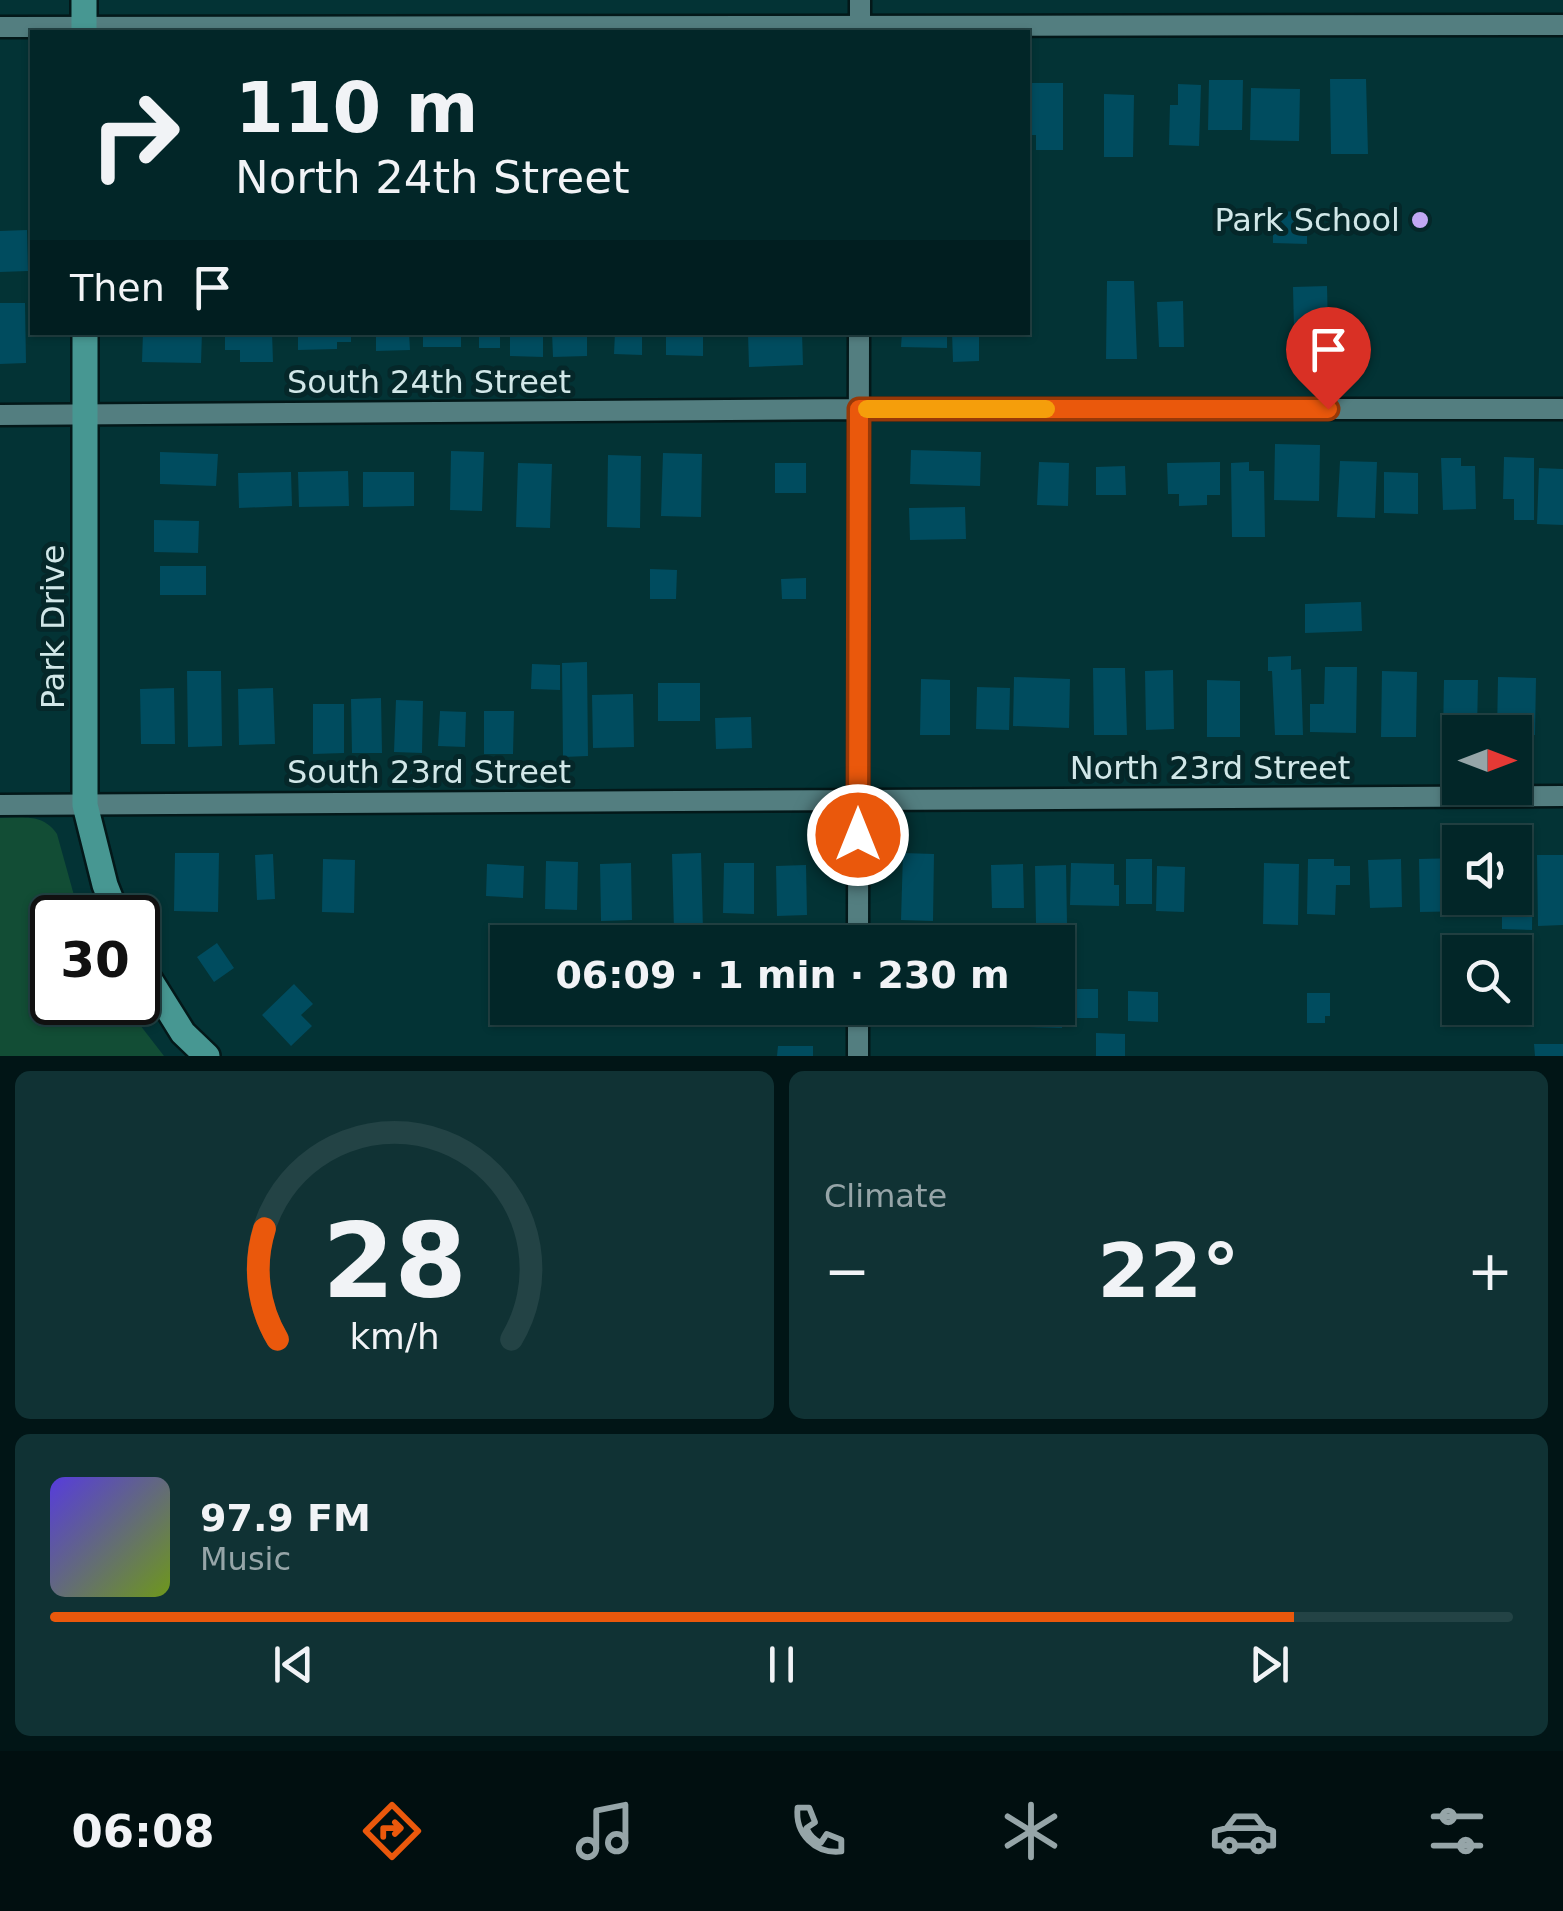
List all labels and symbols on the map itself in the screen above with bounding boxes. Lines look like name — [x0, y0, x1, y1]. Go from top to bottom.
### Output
place label: Park School — [1214, 201, 1400, 239]
marker: Park School — [1409, 209, 1431, 231]
pin — [1286, 307, 1371, 410]
street label: South 24th Street — [287, 363, 571, 401]
street label: Park Drive — [34, 545, 72, 709]
north arrow — [1442, 715, 1532, 805]
street label: North 23rd Street — [1070, 749, 1350, 787]
street label: South 23rd Street — [287, 753, 571, 791]
position arrow — [806, 783, 910, 887]
speed limit sign: 30 — [30, 895, 160, 1025]

